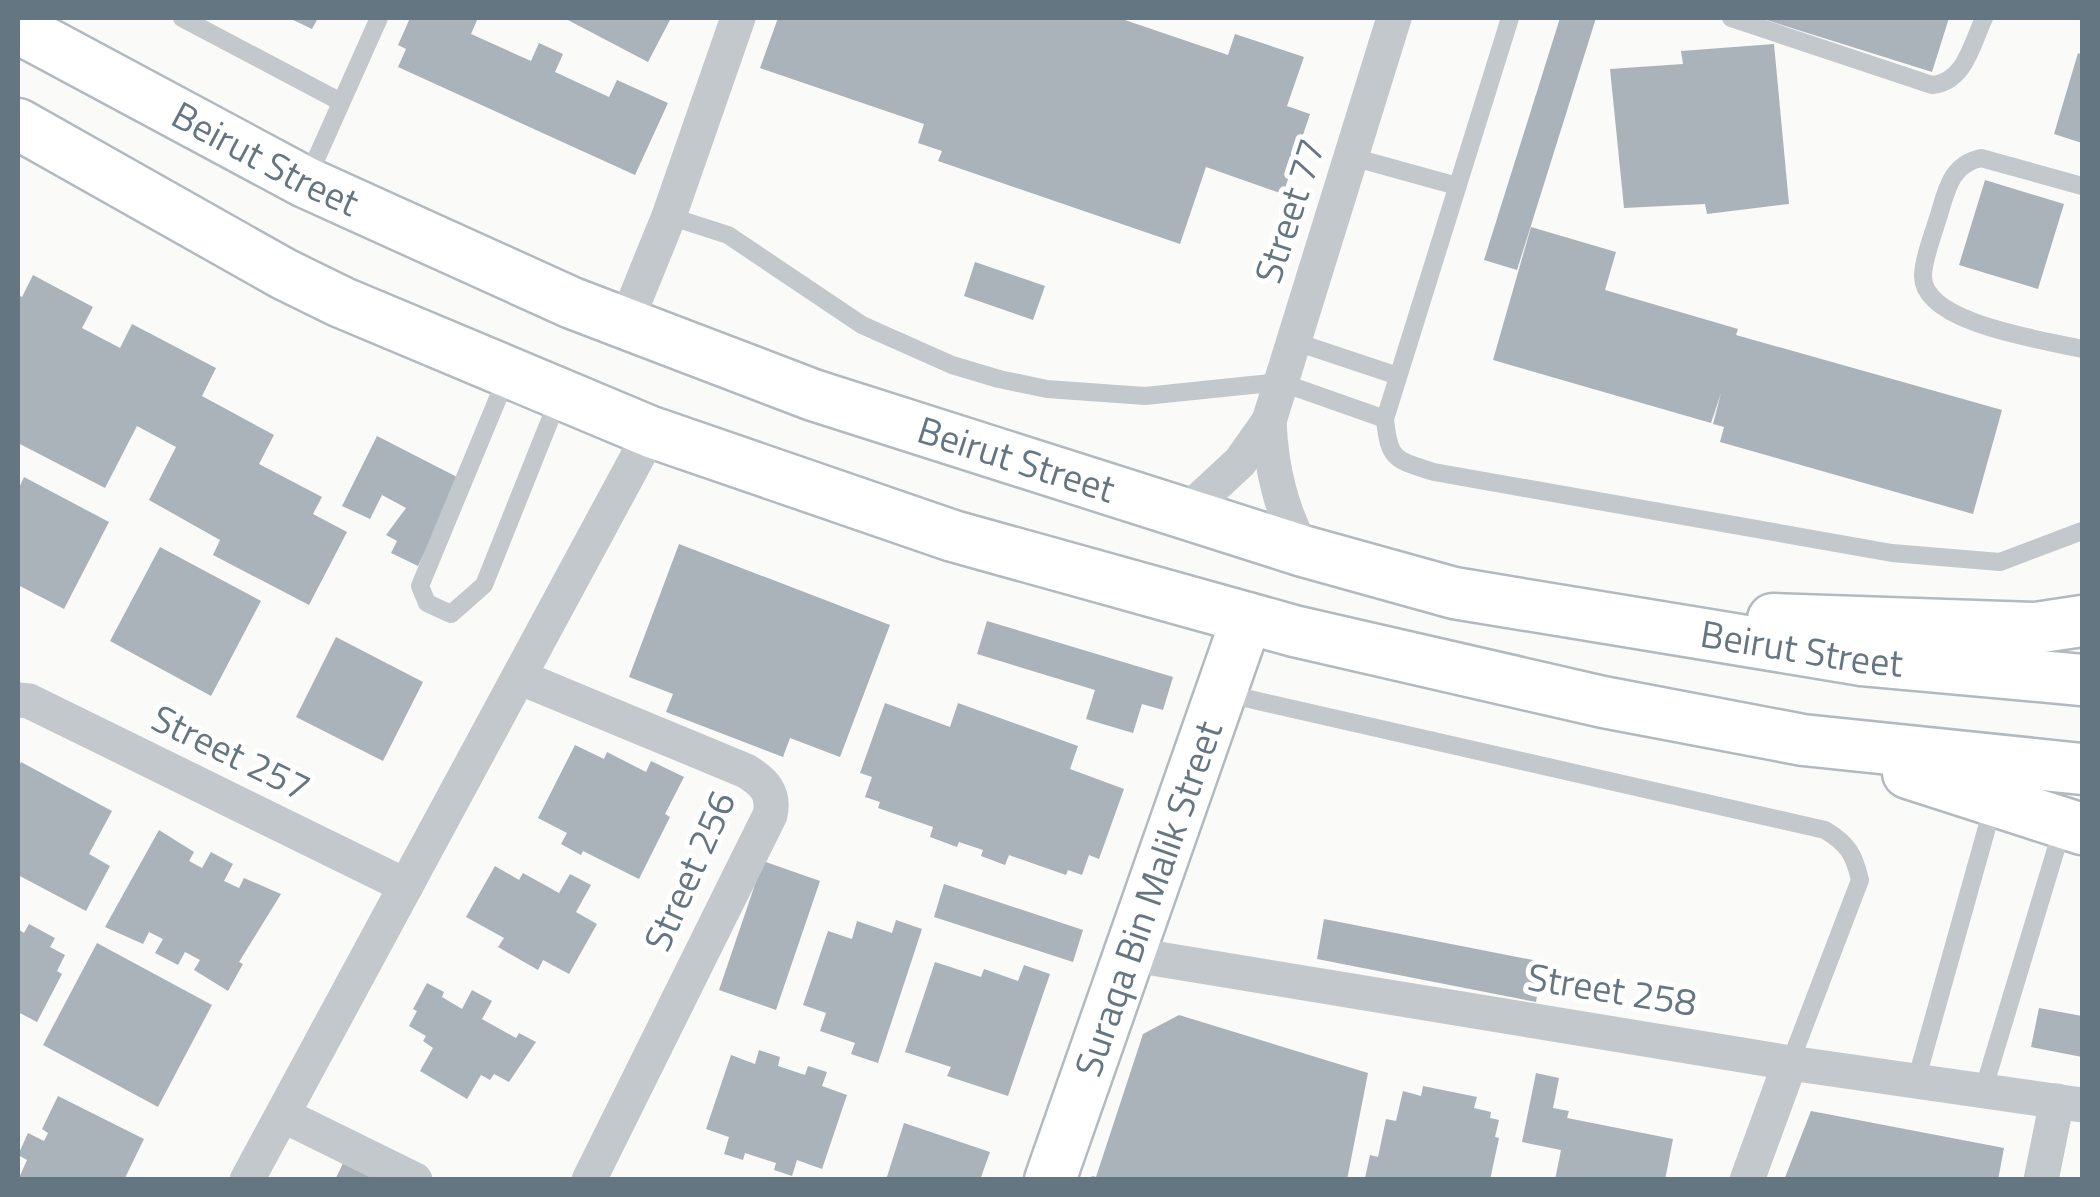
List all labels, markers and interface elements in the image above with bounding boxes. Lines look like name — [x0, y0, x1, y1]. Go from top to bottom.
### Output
street label: Beirut Street — [162, 86, 369, 231]
street label: Street 77 — [1238, 131, 1340, 290]
street label: Beirut Street — [910, 400, 1122, 517]
street label: Beirut Street — [1696, 604, 1905, 692]
street label: Street 257 — [142, 689, 321, 815]
street label: Suraqa Bin Malik Street — [1058, 713, 1237, 1084]
street label: Street 256 — [628, 781, 750, 960]
street label: Street 258 — [1524, 947, 1701, 1031]

